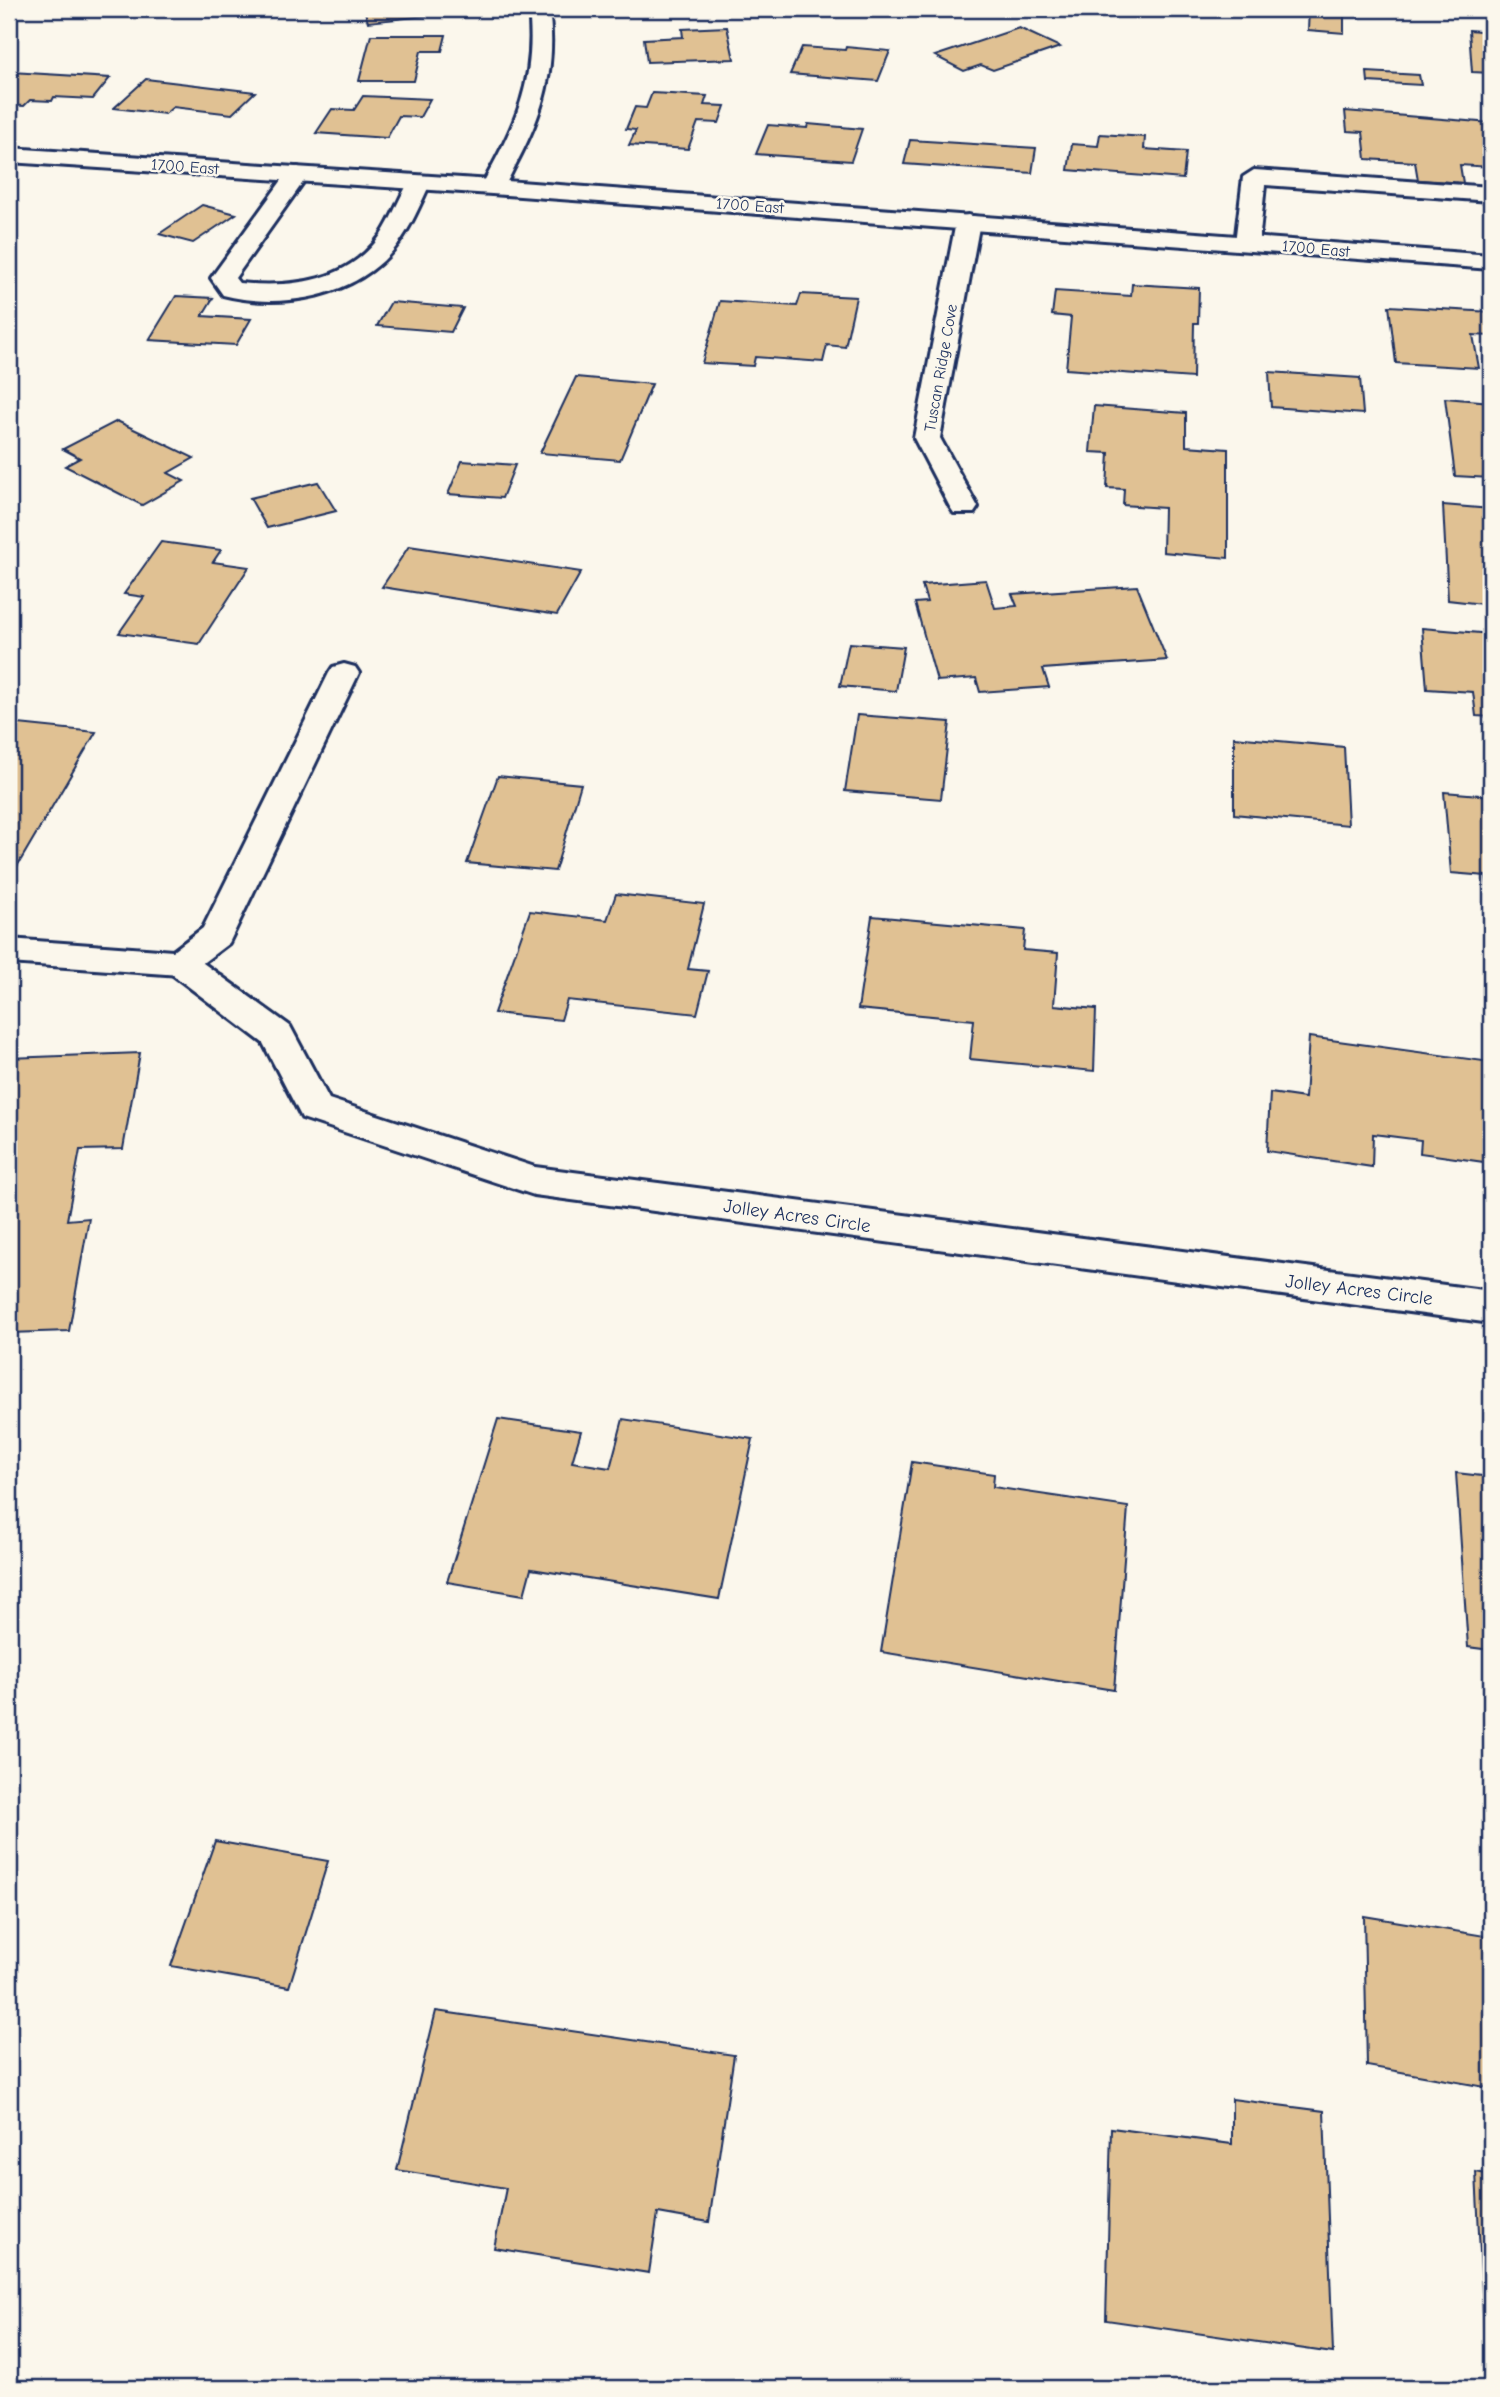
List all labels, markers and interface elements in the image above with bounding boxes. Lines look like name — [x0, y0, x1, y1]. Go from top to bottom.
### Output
street label: 1700 East — [151, 156, 220, 178]
street label: 1700 East — [716, 195, 785, 217]
street label: 1700 East — [1281, 237, 1351, 261]
street label: Tuscan Ridge Cove — [921, 303, 961, 433]
street label: Jolley Acres Circle — [722, 1195, 872, 1237]
street label: Jolley Acres Circle — [1284, 1270, 1434, 1310]

